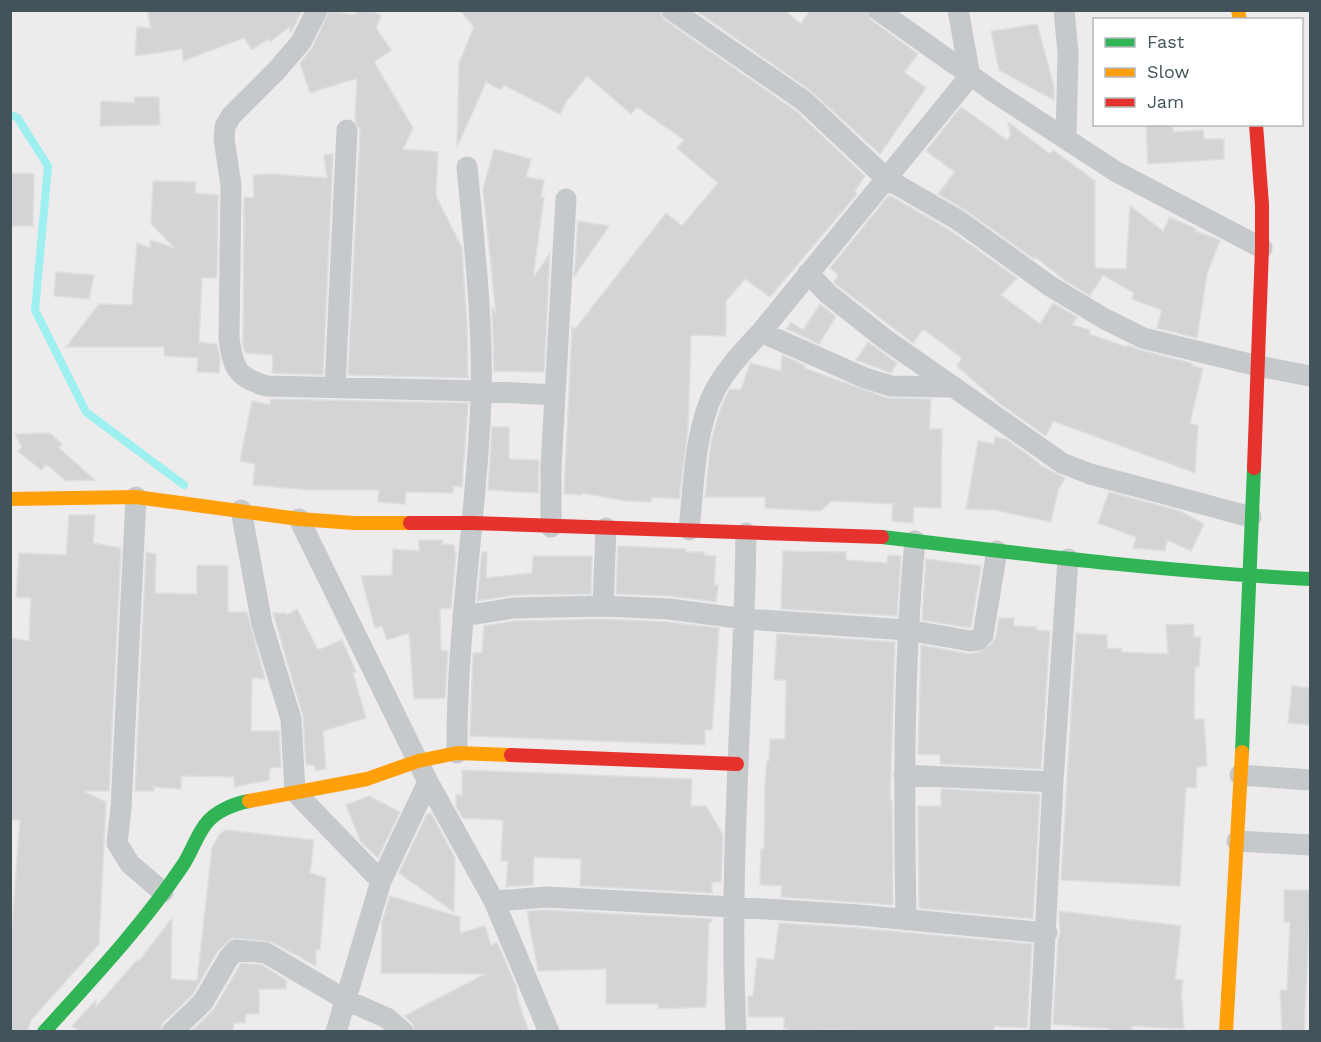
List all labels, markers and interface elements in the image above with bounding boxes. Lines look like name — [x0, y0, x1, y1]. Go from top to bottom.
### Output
legend — [1093, 18, 1303, 126]
text: Fast — [1147, 31, 1185, 52]
text: Slow — [1147, 61, 1190, 82]
text: Jam — [1147, 91, 1184, 112]

